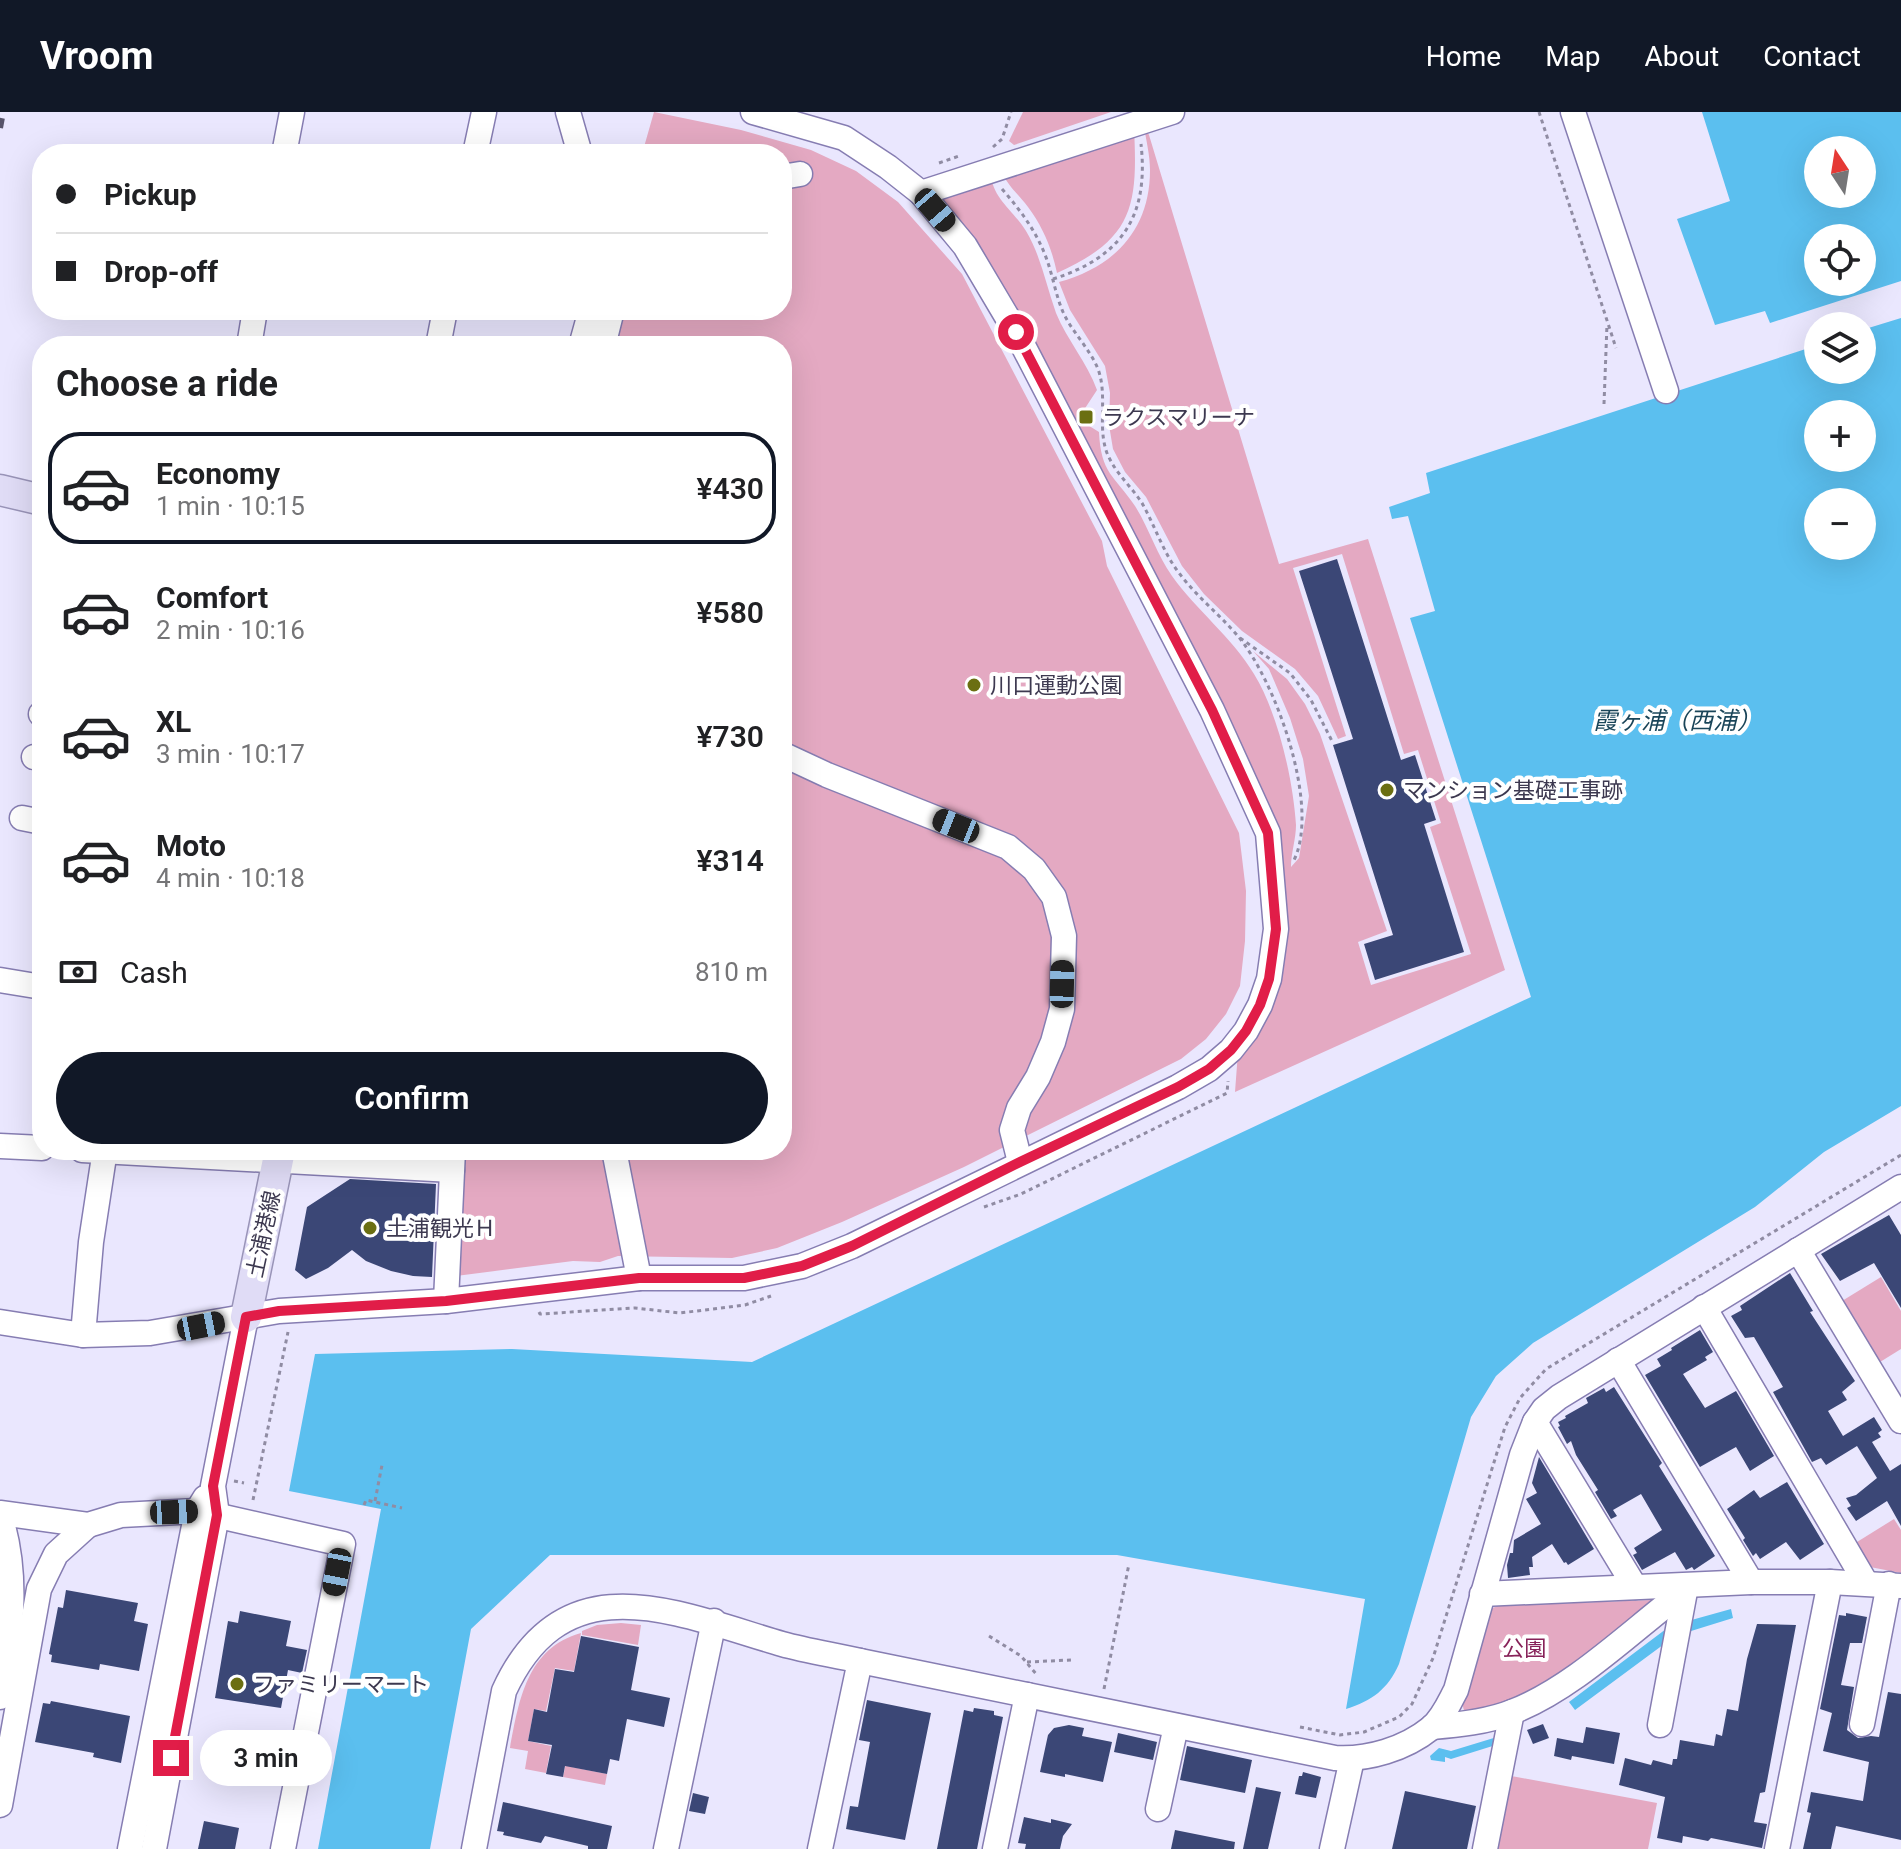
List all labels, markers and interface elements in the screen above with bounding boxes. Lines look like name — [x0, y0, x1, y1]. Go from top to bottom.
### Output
text: Vroom — [40, 34, 153, 78]
text: Home — [1426, 40, 1501, 73]
text: Map — [1545, 40, 1601, 73]
text: About — [1645, 40, 1719, 73]
text: Contact — [1763, 40, 1861, 73]
north arrow — [1804, 136, 1876, 208]
map controls — [1804, 136, 1876, 560]
text: Pickup — [104, 177, 197, 212]
car — [910, 184, 960, 236]
button: locate — [1804, 224, 1876, 296]
text: Drop-off — [104, 254, 218, 289]
button: layers — [1804, 312, 1876, 384]
route start — [998, 314, 1034, 350]
text: Choose a ride — [56, 363, 278, 405]
button: + — [1804, 400, 1876, 472]
place label: ラクスマリーナ — [1102, 405, 1255, 430]
marker: ラクスマリーナ — [1077, 408, 1095, 426]
icon: car — [60, 452, 132, 524]
text: Economy — [156, 456, 280, 491]
text: ¥430 — [697, 471, 764, 506]
button: − — [1804, 488, 1876, 560]
text: 1 min · 10:15 — [156, 491, 305, 521]
icon: car — [60, 576, 132, 648]
text: Comfort — [156, 580, 268, 615]
text: ¥580 — [697, 595, 764, 630]
text: 2 min · 10:16 — [156, 615, 305, 645]
place label: 川口運動公園 — [990, 673, 1122, 698]
marker: 川口運動公園 — [965, 676, 983, 694]
icon: car — [60, 700, 132, 772]
text: XL — [156, 704, 191, 739]
water label: 霞ヶ浦（西浦） — [1593, 707, 1761, 735]
text: ¥730 — [697, 719, 764, 754]
text: 3 min · 10:17 — [156, 739, 305, 769]
place label: マンション基礎工事跡 — [1403, 778, 1623, 803]
marker: マンション基礎工事跡 — [1378, 781, 1396, 799]
car — [929, 806, 983, 846]
icon: car — [60, 824, 132, 896]
text: Moto — [156, 828, 226, 863]
text: ¥314 — [697, 843, 764, 878]
text: 4 min · 10:18 — [156, 863, 305, 893]
icon: cash — [56, 950, 100, 994]
text: Cash — [120, 955, 188, 990]
text: 810 m — [695, 957, 768, 987]
car — [1050, 960, 1074, 1008]
button: Confirm — [56, 1052, 768, 1144]
street label: 土浦港線 — [242, 1188, 285, 1280]
place label: 土浦観光Ｈ — [386, 1216, 496, 1241]
marker: 土浦観光Ｈ — [361, 1219, 379, 1237]
car — [175, 1310, 227, 1342]
car — [150, 1499, 198, 1525]
car — [321, 1546, 353, 1598]
park label: 公園 — [1502, 1636, 1546, 1661]
place label: ファミリーマート — [253, 1672, 429, 1697]
marker: ファミリーマート — [228, 1675, 246, 1693]
callout: 3 min — [199, 1730, 331, 1786]
route end — [153, 1740, 189, 1776]
text: 3 min — [233, 1743, 299, 1773]

